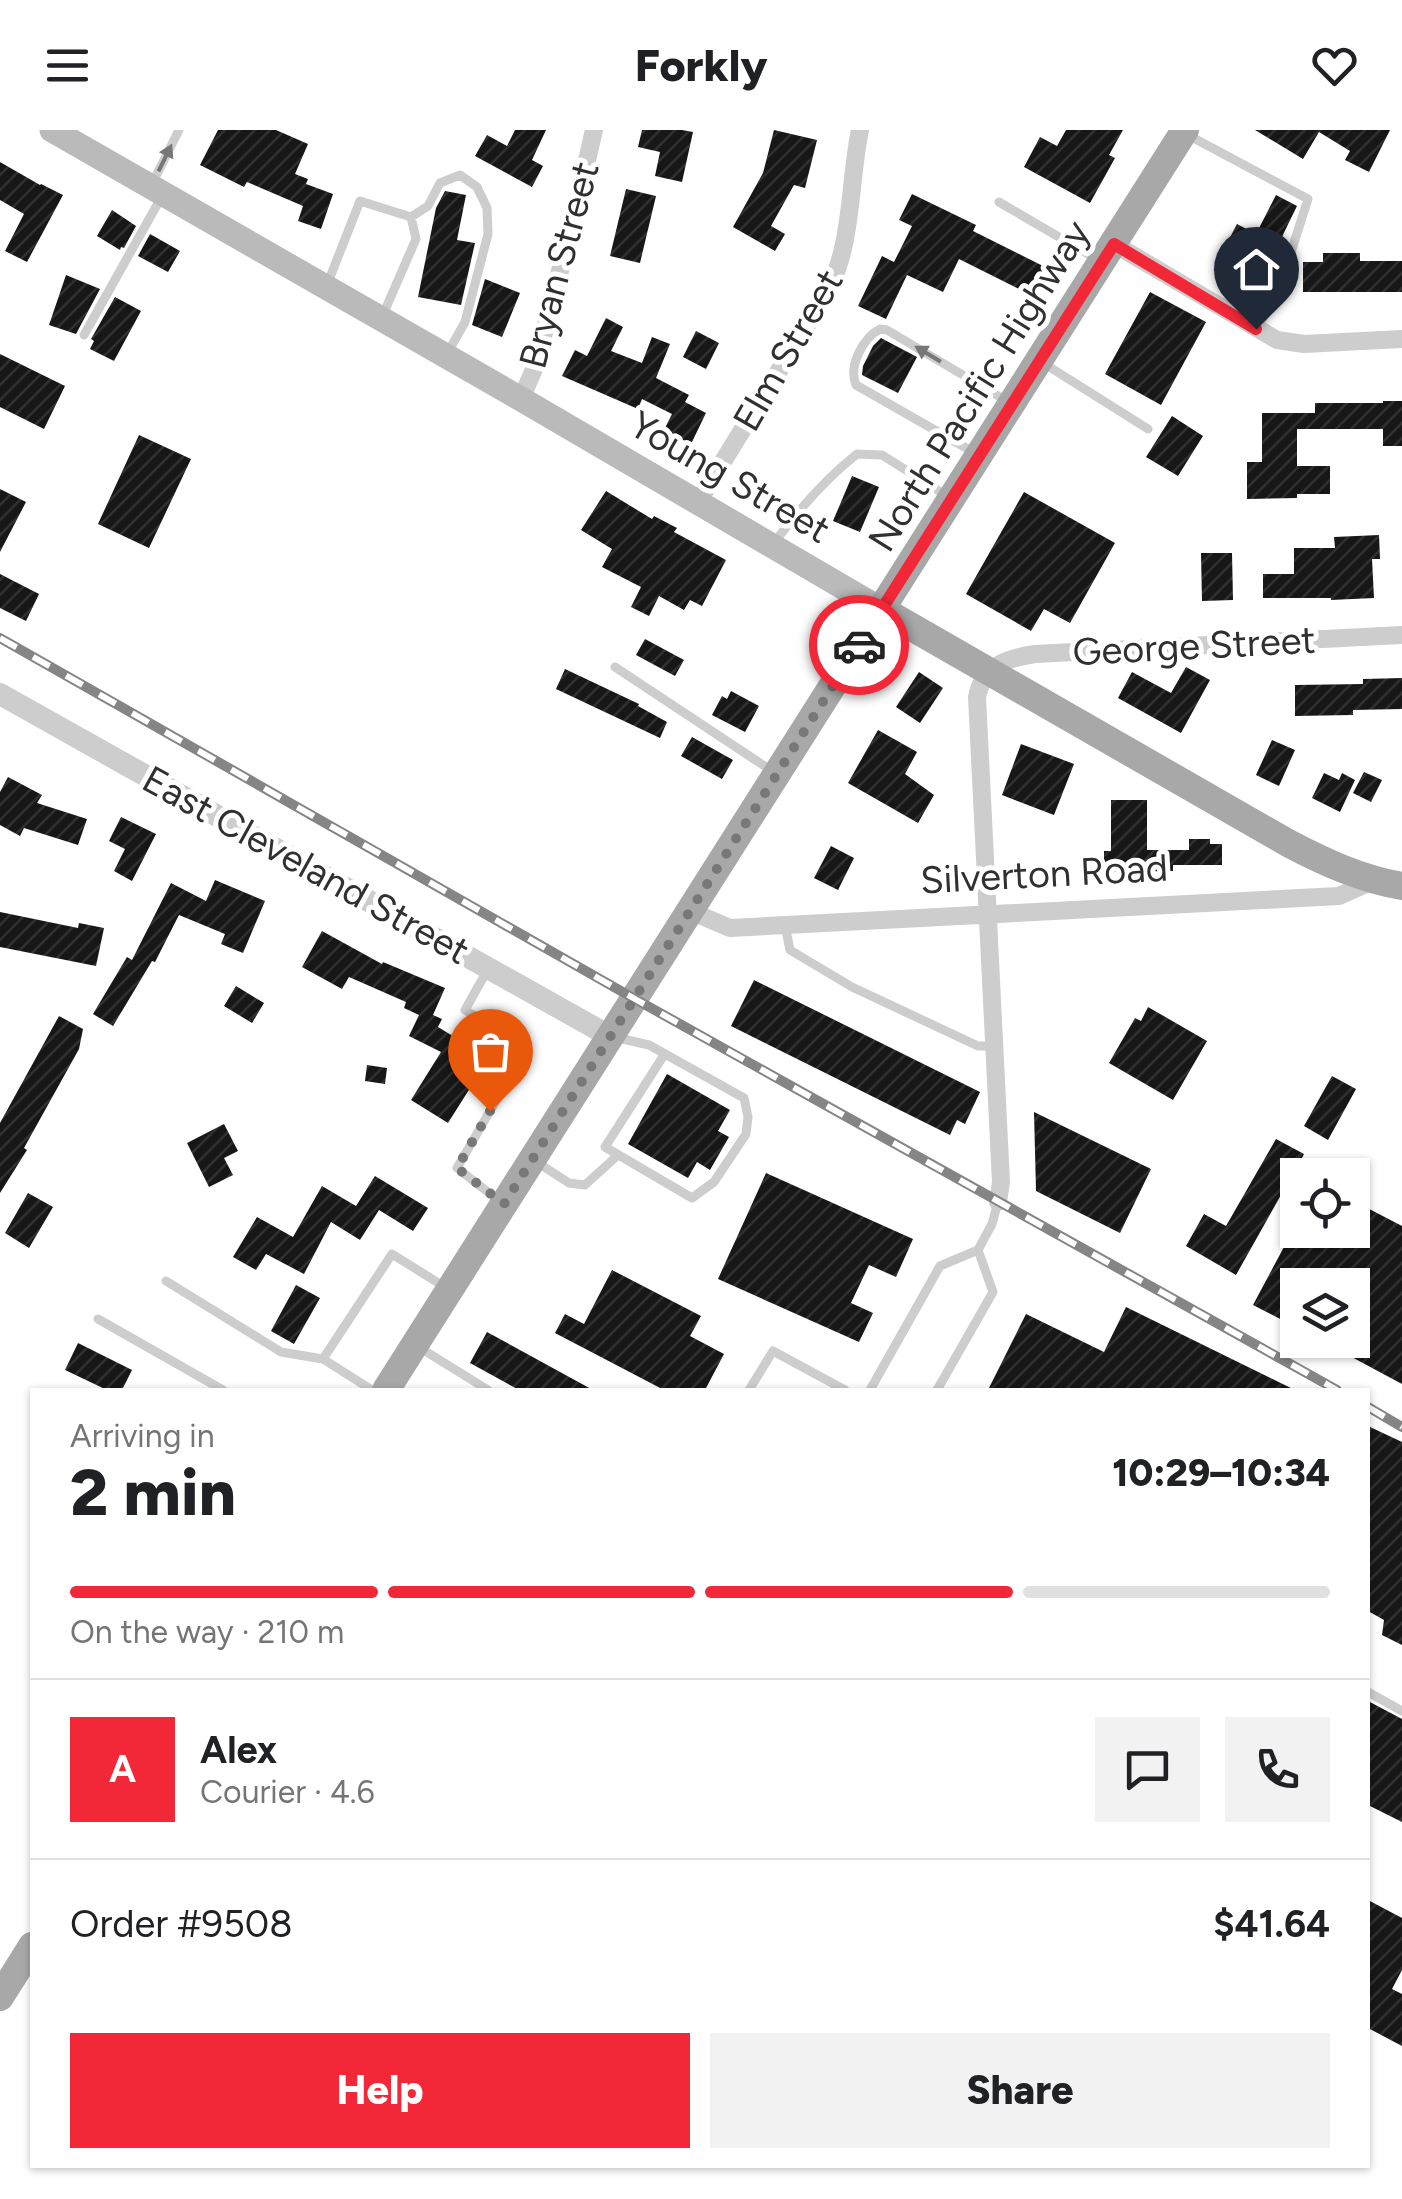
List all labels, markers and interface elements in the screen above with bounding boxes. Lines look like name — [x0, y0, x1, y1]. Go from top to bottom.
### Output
icon: menu — [40, 38, 95, 93]
text: Forkly — [635, 38, 767, 92]
icon: heart — [1307, 38, 1362, 93]
one-way arrow — [156, 143, 173, 172]
street label: Bryan Street — [509, 157, 609, 373]
street label: North Pacific Highway — [858, 212, 1100, 560]
pin — [1214, 227, 1299, 330]
icon: home — [1229, 242, 1284, 297]
street label: Elm Street — [723, 261, 853, 439]
one-way arrow — [914, 346, 942, 363]
street label: Young Street — [622, 401, 838, 553]
courier — [809, 595, 909, 695]
street label: George Street — [1071, 617, 1317, 675]
icon: car — [832, 618, 887, 673]
street label: East Cleveland Street — [135, 756, 477, 974]
street label: Silverton Road — [919, 845, 1169, 903]
pin — [448, 1009, 533, 1112]
icon: bag — [463, 1024, 518, 1079]
map controls — [1280, 1158, 1370, 1358]
button: locate — [1280, 1158, 1370, 1248]
button: layers — [1280, 1268, 1370, 1358]
text: Arriving in — [70, 1417, 215, 1455]
text: 10:29–10:34 — [1112, 1450, 1330, 1496]
text: 2 min — [70, 1453, 236, 1531]
text: On the way · 210 m — [70, 1613, 344, 1651]
button: chat — [1095, 1717, 1200, 1822]
button: phone — [1225, 1717, 1330, 1822]
text: Alex — [200, 1727, 277, 1773]
text: A — [109, 1746, 136, 1792]
text: Courier · 4.6 — [200, 1773, 375, 1811]
text: Order #9508 — [70, 1901, 293, 1947]
text: $41.64 — [1213, 1901, 1330, 1947]
button: Help — [70, 2033, 690, 2148]
button: Share — [710, 2033, 1330, 2148]

